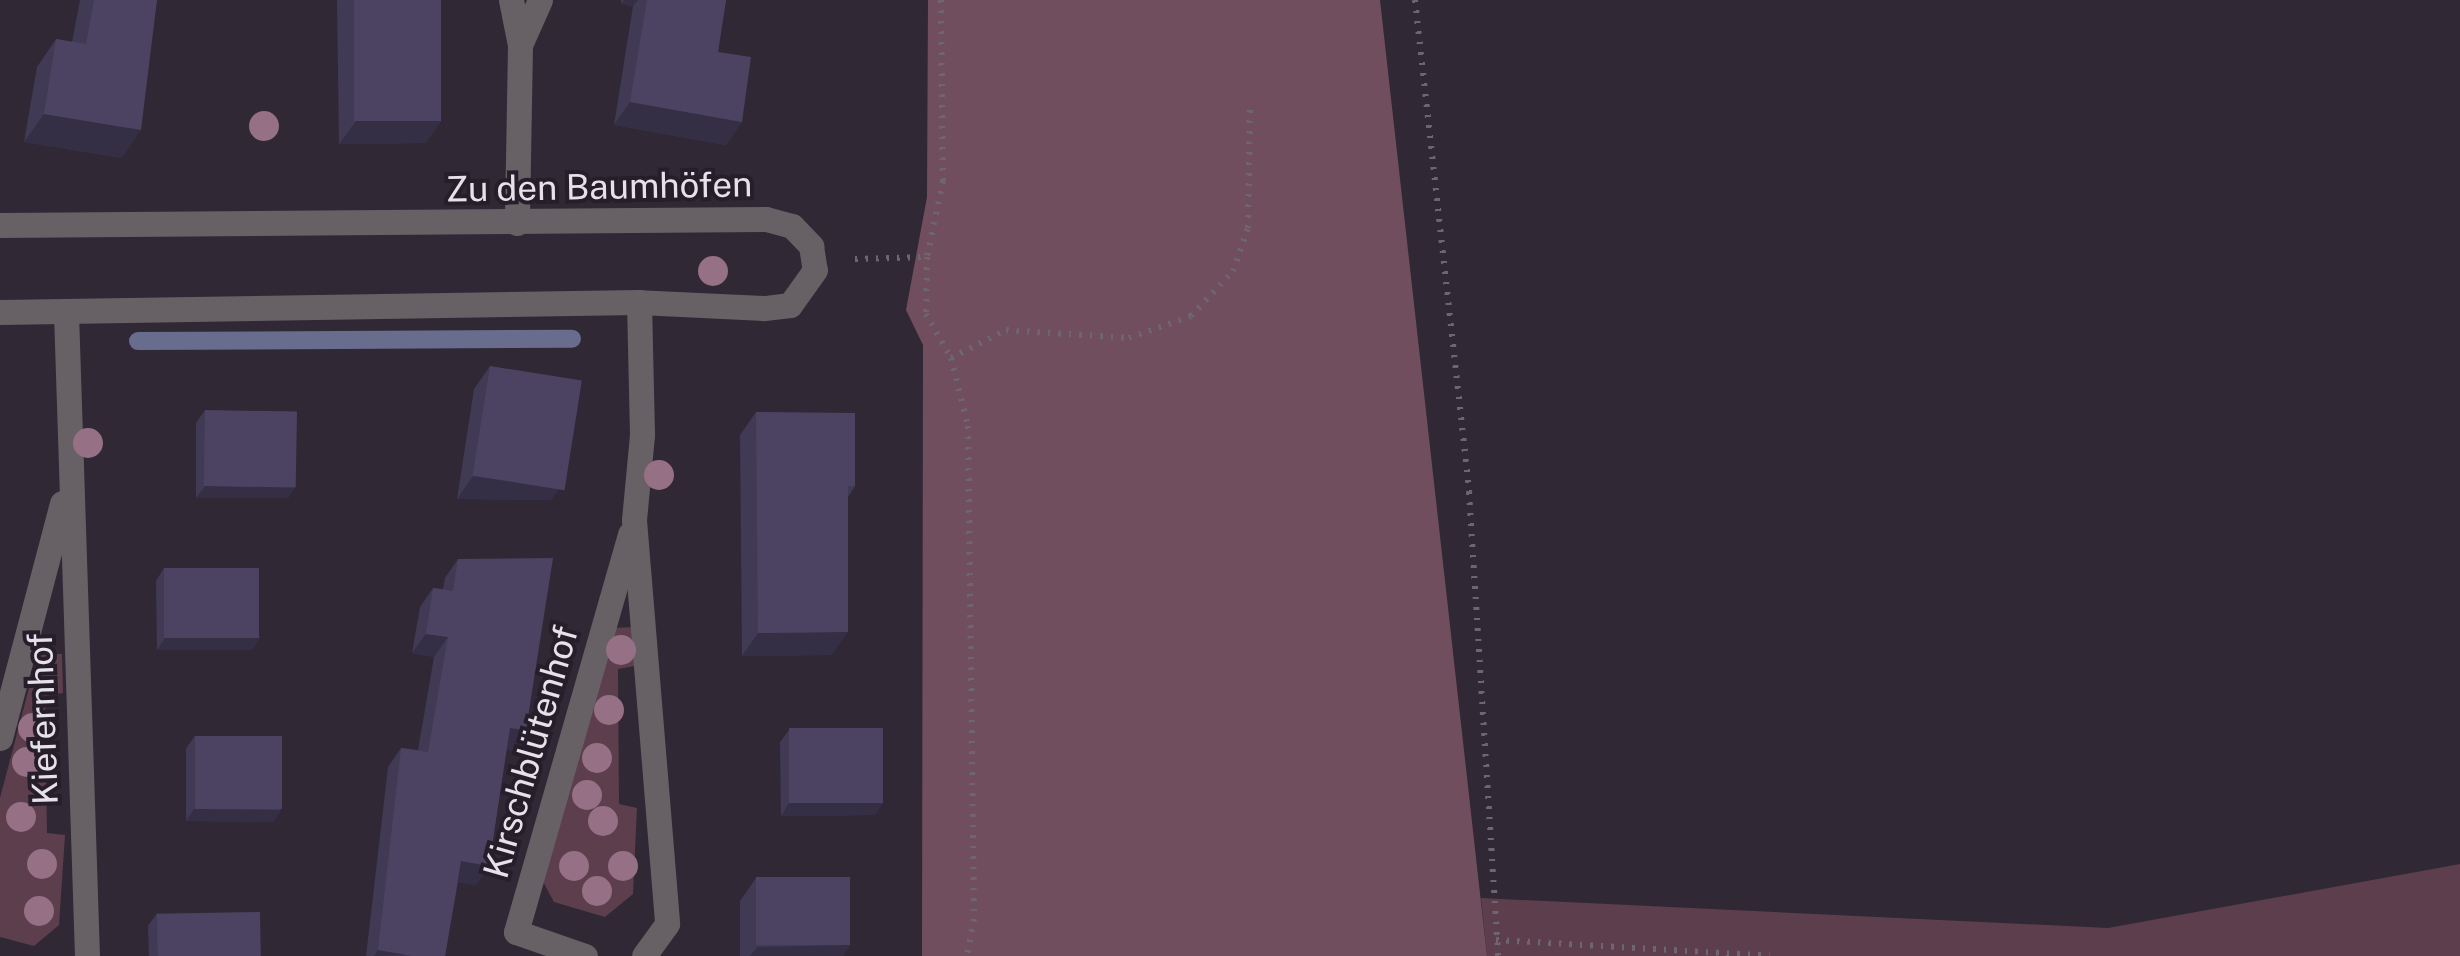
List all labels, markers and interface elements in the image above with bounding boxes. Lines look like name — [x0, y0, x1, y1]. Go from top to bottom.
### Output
street label: Zu den Baumhöfen — [445, 163, 753, 211]
street label: Kirschblütenhof — [475, 621, 587, 883]
street label: Kiefernhof — [19, 632, 67, 806]

